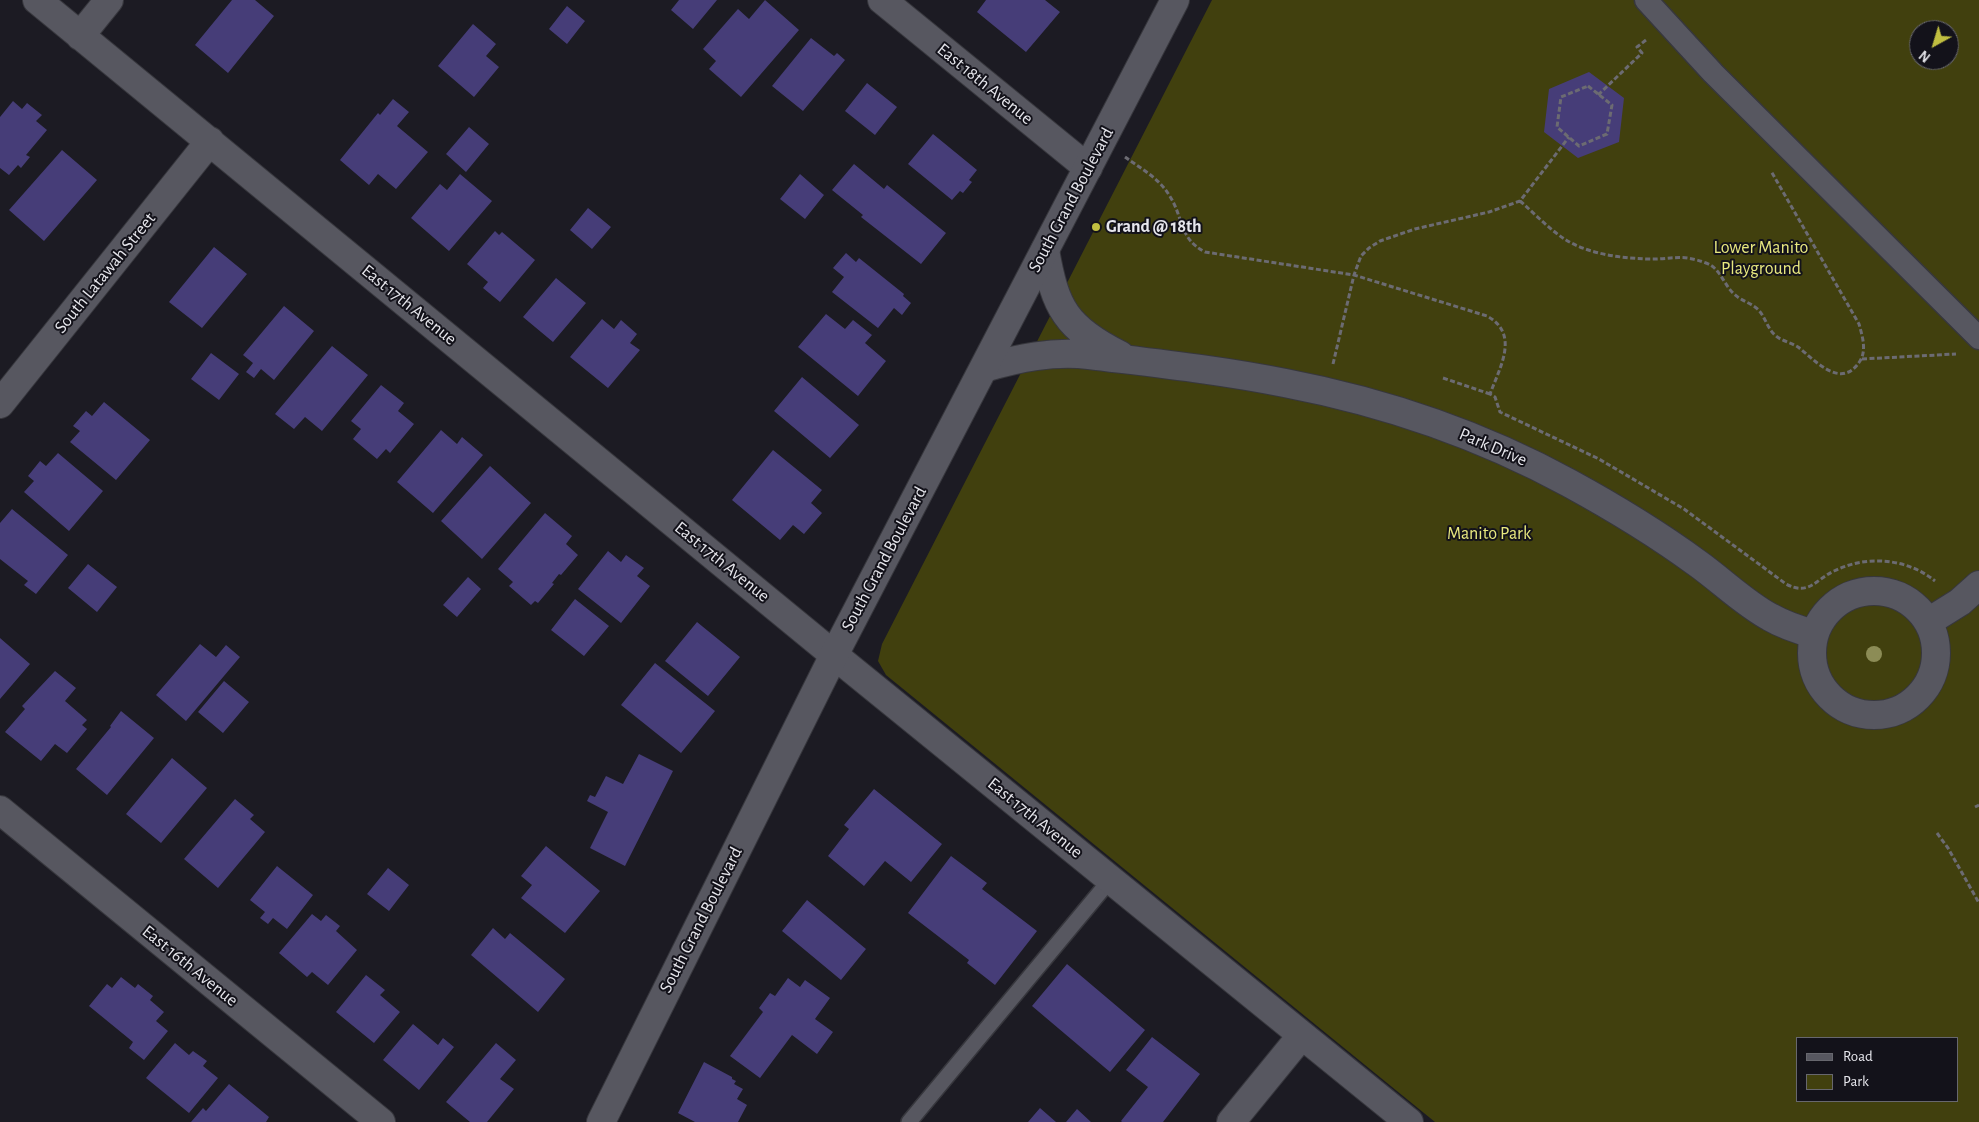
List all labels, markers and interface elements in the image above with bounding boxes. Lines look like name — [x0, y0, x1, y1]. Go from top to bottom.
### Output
north arrow — [1909, 20, 1959, 70]
street label: East 18th Avenue — [933, 39, 1037, 129]
text: N — [1917, 47, 1933, 64]
street label: South Grand Boulevard — [1024, 124, 1118, 276]
street label: South Latawah Street — [50, 208, 160, 338]
place label: Grand @ 18th — [1106, 216, 1202, 238]
marker: Grand @ 18th — [1090, 221, 1102, 233]
park label: Lower Manito Playground — [1714, 237, 1808, 280]
street label: East 17th Avenue — [357, 260, 461, 350]
street label: Park Drive — [1456, 423, 1530, 471]
street label: South Grand Boulevard — [837, 483, 931, 635]
street label: East 17th Avenue — [670, 517, 774, 607]
park label: Manito Park — [1447, 523, 1531, 545]
street label: East 17th Avenue — [983, 773, 1087, 863]
street label: South Grand Boulevard — [655, 843, 747, 997]
street label: East 16th Avenue — [138, 921, 242, 1011]
legend — [1796, 1037, 1959, 1102]
text: Road — [1843, 1049, 1873, 1064]
text: Park — [1843, 1074, 1869, 1089]

